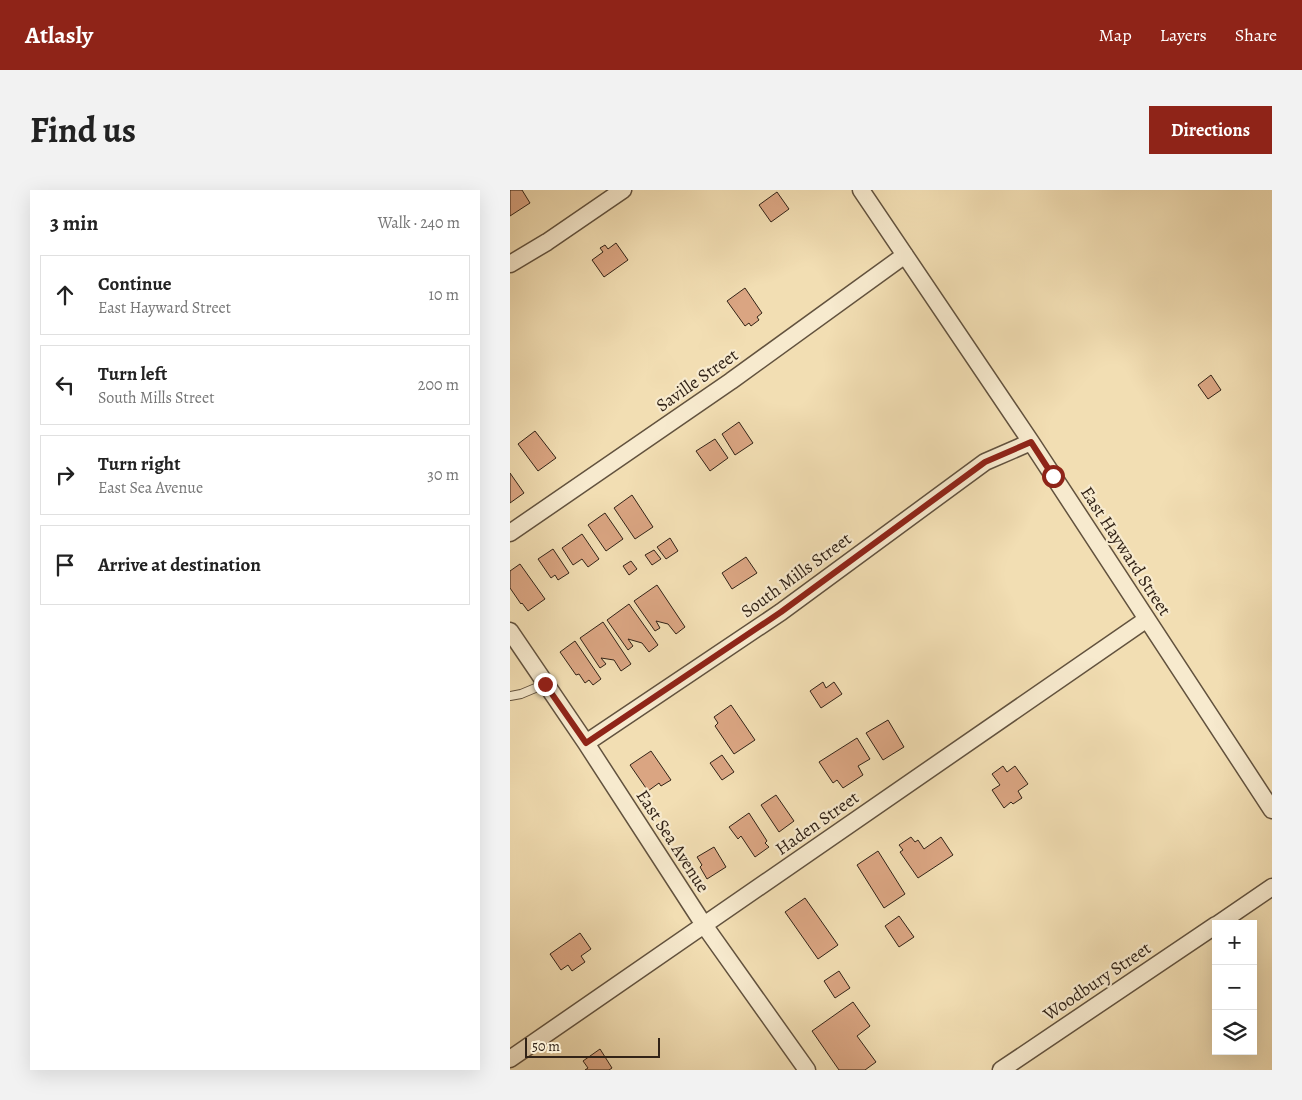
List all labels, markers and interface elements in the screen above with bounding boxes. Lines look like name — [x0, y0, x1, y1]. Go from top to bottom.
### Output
text: Atlasly — [25, 19, 93, 51]
text: Map — [1099, 23, 1132, 47]
text: Layers — [1160, 23, 1207, 47]
text: Share — [1235, 23, 1277, 47]
text: Find us — [30, 106, 136, 154]
button: Directions — [1149, 106, 1272, 154]
text: 3 min — [50, 209, 98, 237]
text: Walk · 240 m — [378, 212, 460, 234]
text: Continue — [98, 271, 172, 297]
icon: ahead — [51, 281, 79, 309]
text: 10 m — [429, 284, 459, 306]
text: East Hayward Street — [98, 297, 231, 319]
street label: Saville Street — [651, 343, 743, 417]
text: Turn left — [98, 361, 167, 387]
icon: left — [51, 371, 79, 399]
text: 200 m — [418, 374, 459, 396]
text: South Mills Street — [98, 387, 214, 409]
text: Turn right — [98, 451, 180, 477]
icon: right — [51, 461, 79, 489]
text: 30 m — [427, 464, 459, 486]
route start — [1042, 465, 1065, 488]
text: East Sea Avenue — [98, 477, 203, 499]
street label: East Hayward Street — [1075, 482, 1177, 620]
street label: South Mills Street — [736, 527, 856, 623]
icon: arrive — [51, 551, 79, 579]
text: Arrive at destination — [98, 552, 261, 578]
route end — [534, 673, 557, 696]
street label: East Sea Avenue — [631, 785, 715, 897]
street label: Haden Street — [770, 785, 864, 861]
map controls — [1212, 920, 1257, 1055]
button: + — [1212, 920, 1257, 965]
street label: Woodbury Street — [1038, 936, 1156, 1026]
button: − — [1212, 965, 1257, 1010]
button: layers — [1212, 1010, 1257, 1055]
scale bar — [525, 1035, 660, 1058]
text: 50 m — [532, 1037, 560, 1056]

